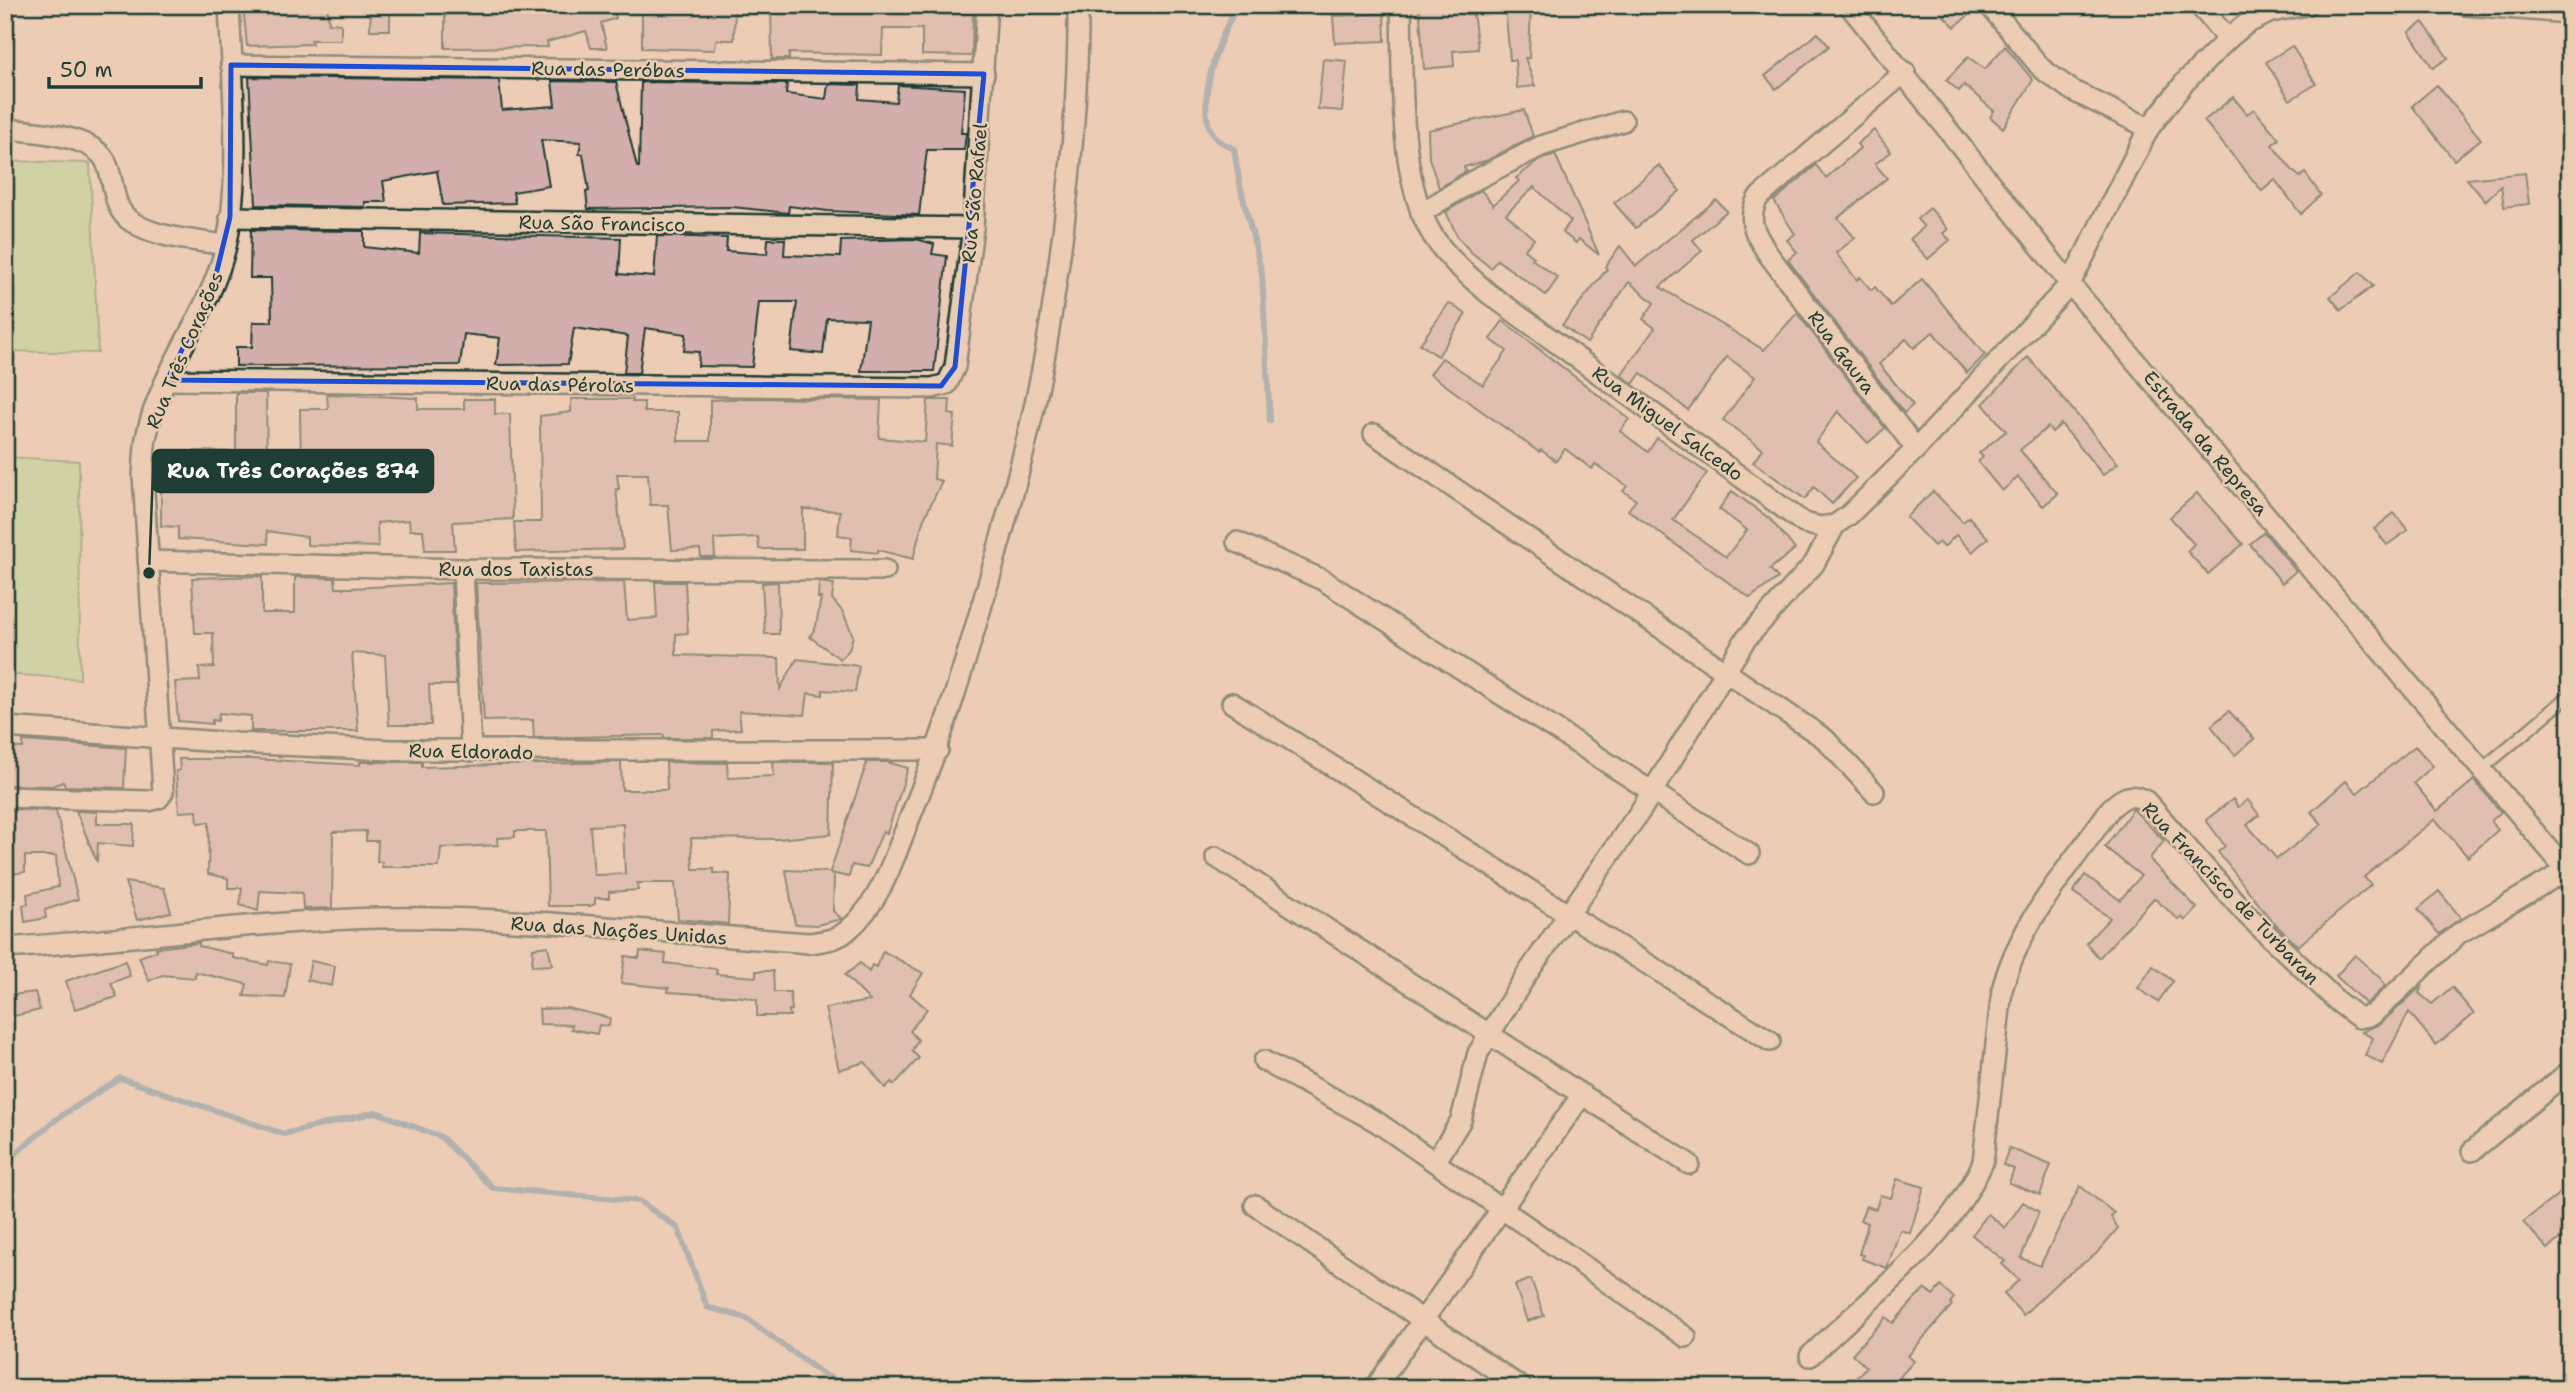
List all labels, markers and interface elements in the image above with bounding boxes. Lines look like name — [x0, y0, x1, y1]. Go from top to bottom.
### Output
scale bar — [49, 46, 201, 90]
text: 50 m — [60, 56, 113, 84]
street label: Rua das Peróbas — [531, 56, 685, 83]
street label: Rua São Rafael — [956, 122, 993, 264]
street label: Rua São Francisco — [518, 210, 686, 237]
street label: Rua Três Corações — [140, 268, 229, 433]
street label: Rua Gaura — [1802, 306, 1881, 399]
street label: Rua Miguel Salcedo — [1587, 360, 1748, 487]
street label: Estrada da Represa — [2138, 366, 2274, 521]
street label: Rua das Pérolas — [486, 371, 634, 398]
callout: Rua Três Corações 874 — [153, 450, 433, 492]
text: Rua Três Corações 874 — [167, 457, 419, 485]
street label: Rua dos Taxistas — [438, 557, 594, 582]
street label: Rua Eldorado — [408, 738, 533, 765]
street label: Rua Francisco de Turbaran — [2137, 797, 2325, 990]
street label: Rua das Nações Unidas — [510, 910, 728, 951]

